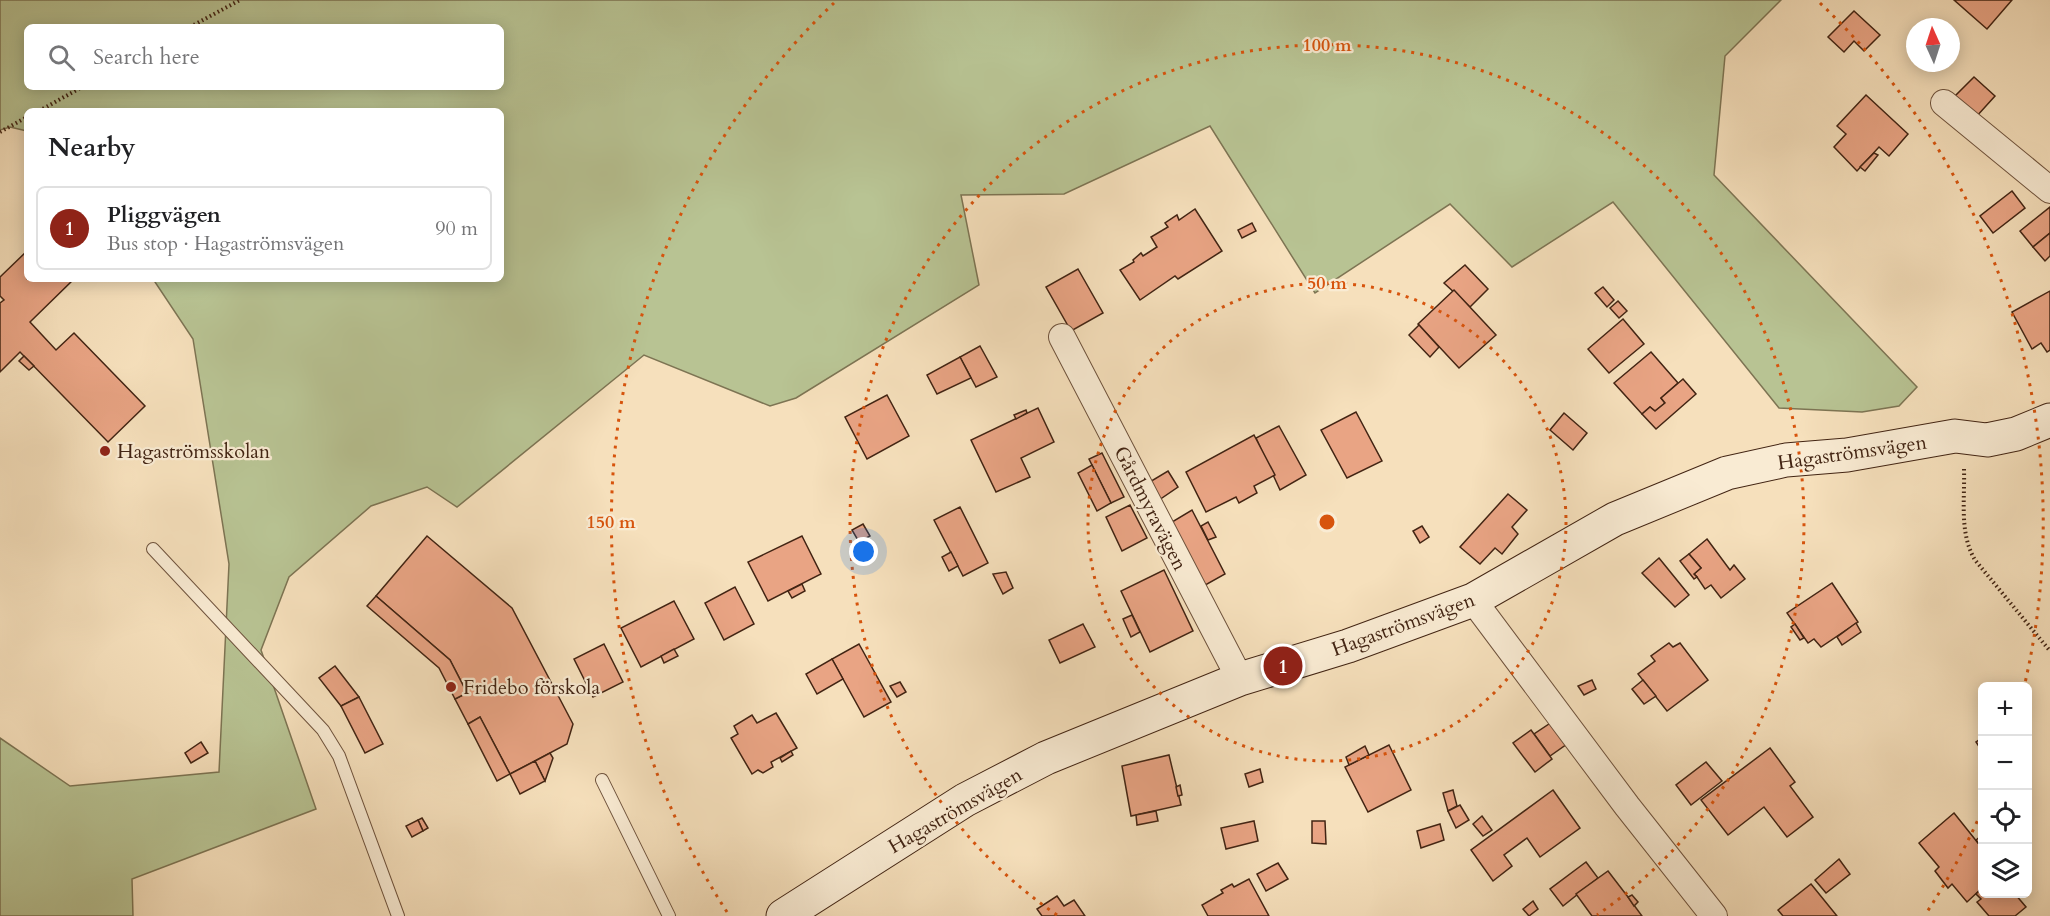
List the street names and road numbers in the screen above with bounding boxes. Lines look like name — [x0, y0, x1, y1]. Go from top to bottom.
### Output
street label: Hagaströmsvägen — [1776, 429, 1929, 476]
street label: Gårdmyravägen — [1108, 441, 1194, 576]
street label: Hagaströmsvägen — [1328, 586, 1479, 663]
street label: Hagaströmsvägen — [883, 761, 1028, 860]

